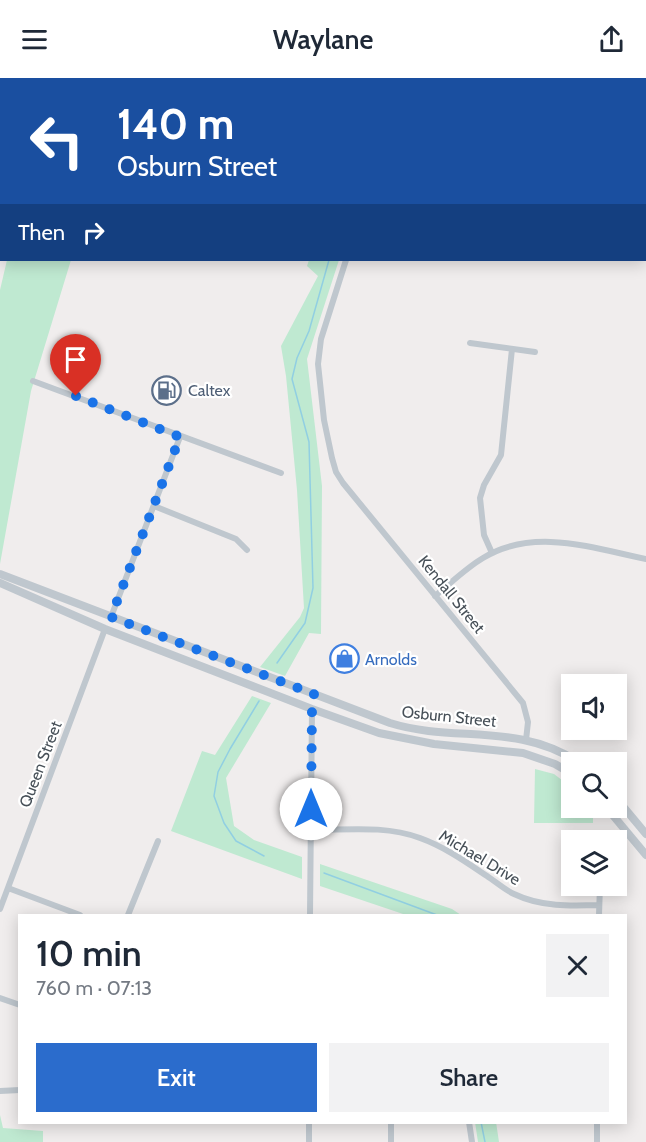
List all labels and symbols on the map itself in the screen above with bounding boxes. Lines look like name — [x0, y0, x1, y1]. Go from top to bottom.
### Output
pin — [50, 334, 101, 396]
fuel station icon: Caltex — [151, 374, 183, 406]
place label: Caltex — [188, 381, 231, 400]
street label: Kendall Street — [414, 552, 489, 637]
shop icon: Arnolds — [328, 643, 360, 675]
place label: Arnolds — [365, 650, 417, 669]
street label: Osburn Street — [401, 702, 498, 731]
street label: Queen Street — [15, 718, 66, 810]
position arrow — [279, 777, 343, 841]
street label: Michael Drive — [436, 826, 524, 889]

